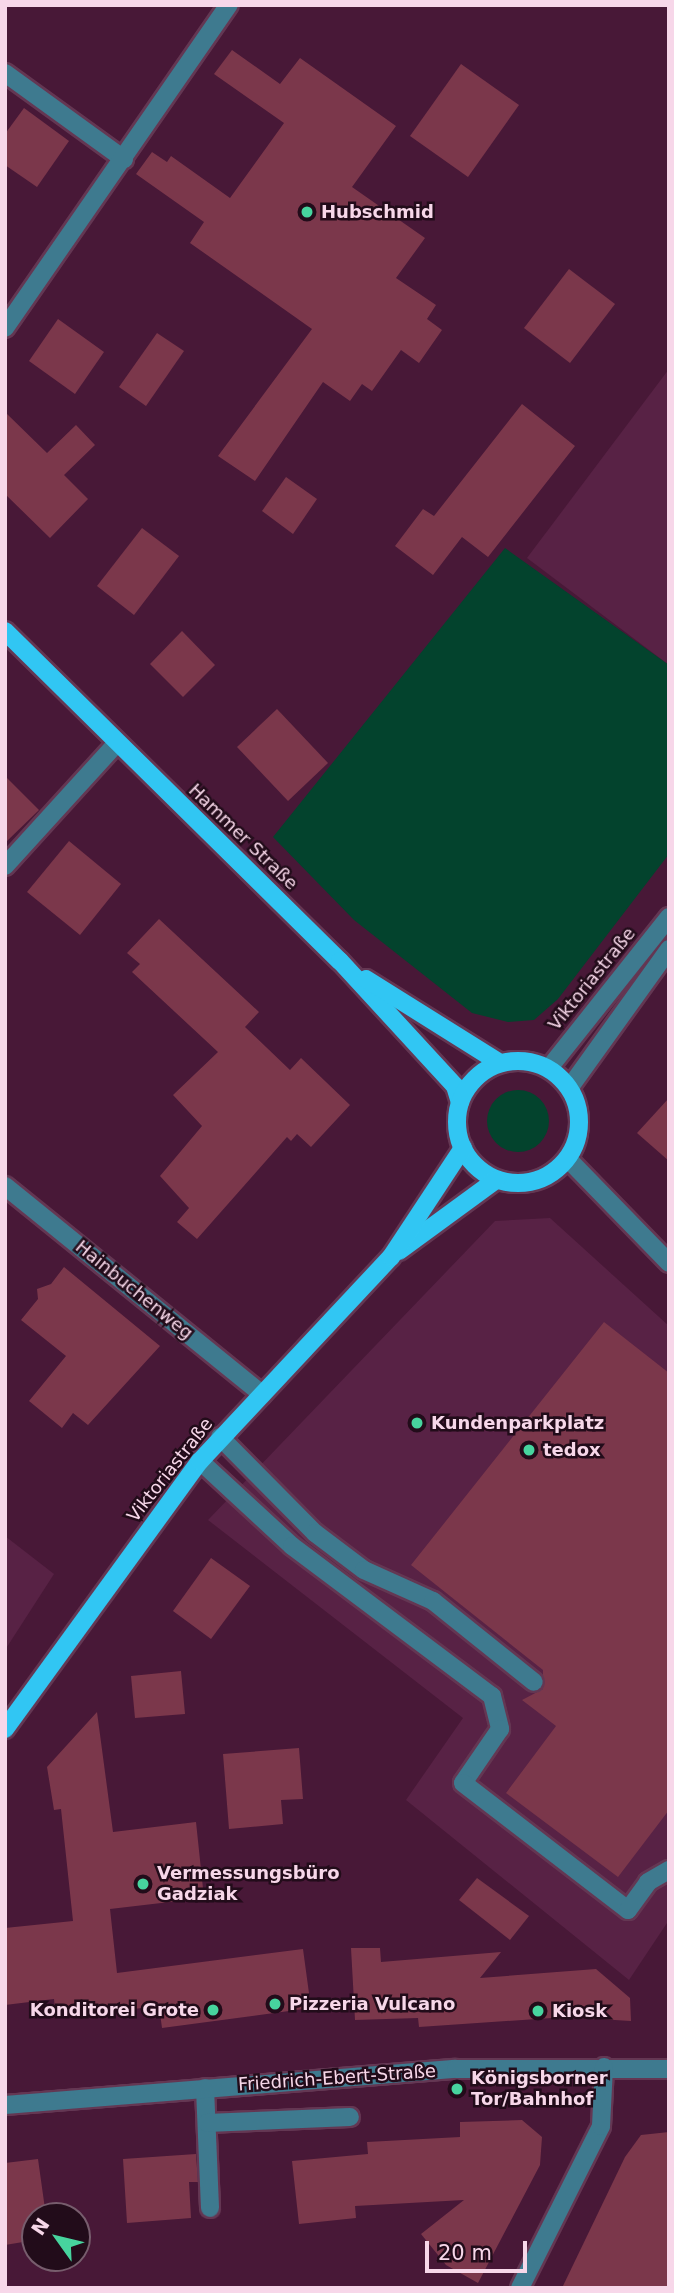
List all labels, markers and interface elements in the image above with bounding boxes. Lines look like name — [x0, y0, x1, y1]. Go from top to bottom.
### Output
place label: Hubschmid — [321, 201, 434, 223]
marker: Hubschmid — [299, 204, 315, 220]
street label: Hammer Straße — [184, 780, 302, 894]
street label: Viktoriastraße — [544, 923, 640, 1035]
street label: Hainbuchenweg — [71, 1236, 197, 1344]
place label: Kundenparkplatz — [431, 1412, 604, 1434]
street label: Viktoriastraße — [123, 1414, 217, 1526]
marker: Kundenparkplatz — [409, 1415, 425, 1431]
place label: tedox — [543, 1439, 601, 1461]
marker: tedox — [521, 1442, 537, 1458]
place label: Vermessungsbüro Gadziak — [157, 1863, 340, 1906]
marker: Vermessungsbüro Gadziak — [135, 1876, 151, 1892]
place label: Pizzeria Vulcano — [289, 1993, 455, 2015]
marker: Pizzeria Vulcano — [267, 1996, 283, 2012]
place label: Konditorei Grote — [30, 1999, 199, 2021]
place label: Kiosk — [552, 2000, 607, 2022]
marker: Konditorei Grote — [205, 2002, 221, 2018]
marker: Kiosk — [530, 2003, 546, 2019]
street label: Friedrich-Ebert-Straße — [237, 2060, 437, 2096]
place label: Königsborner Tor/Bahnhof — [471, 2068, 608, 2110]
marker: Königsborner Tor/Bahnhof — [449, 2081, 465, 2097]
north arrow — [21, 2202, 91, 2272]
text: N — [27, 2214, 54, 2239]
scale bar — [429, 2226, 530, 2270]
text: 20 m — [438, 2241, 492, 2265]

